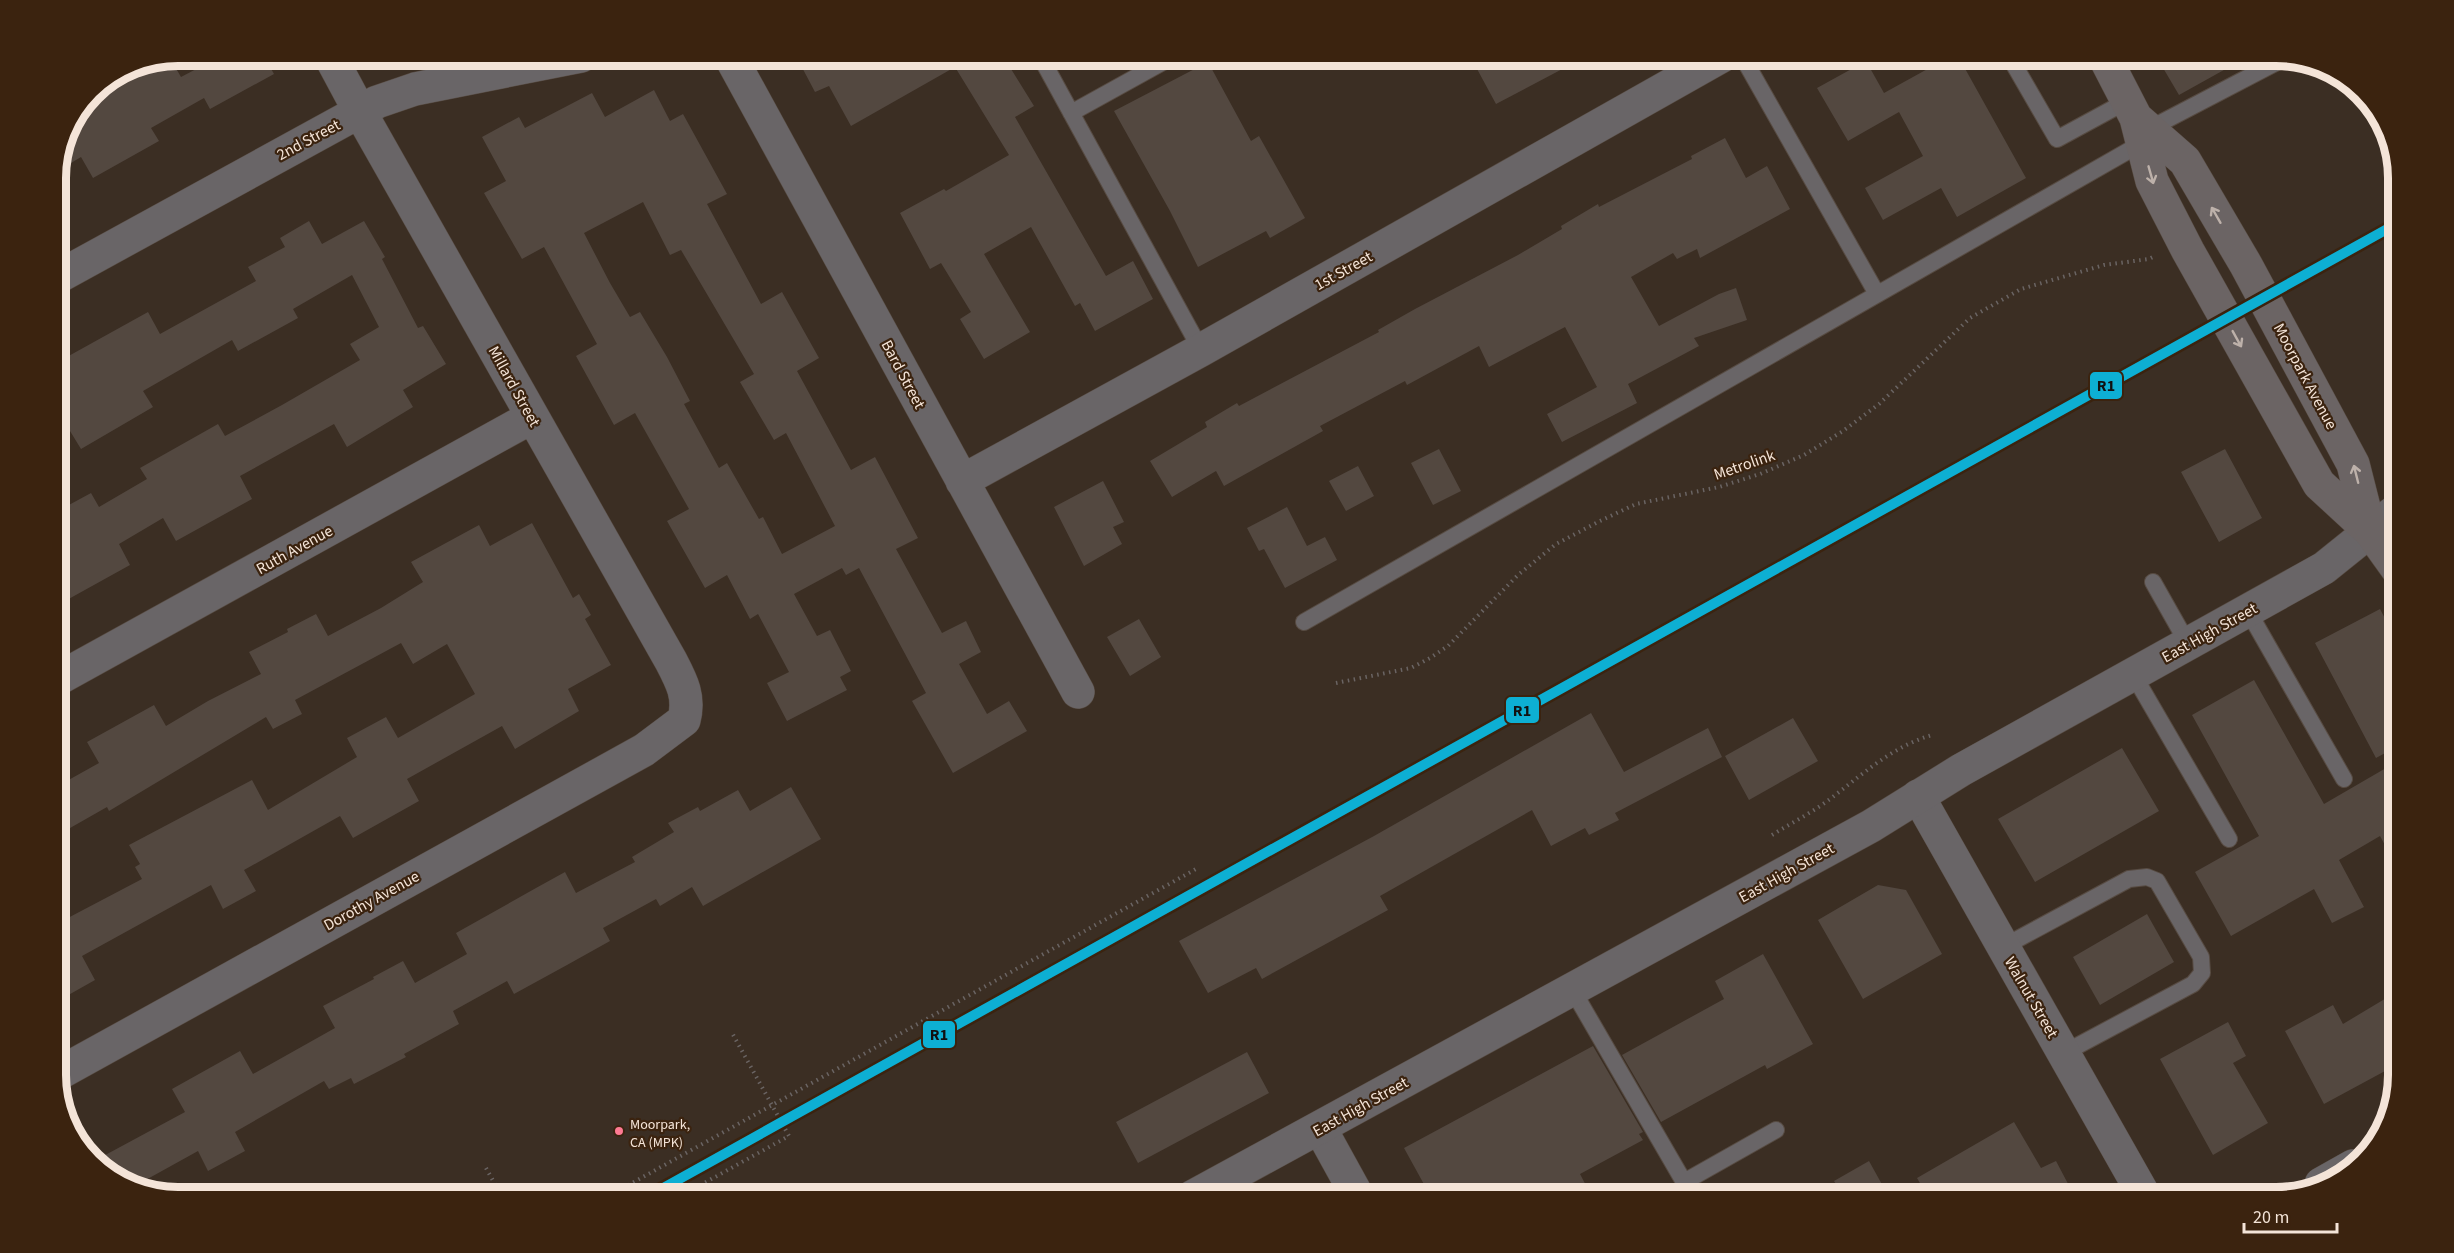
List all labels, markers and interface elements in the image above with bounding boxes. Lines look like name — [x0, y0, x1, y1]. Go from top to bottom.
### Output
street label: 2nd Street — [273, 114, 345, 166]
one-way arrow — [2145, 165, 2157, 184]
one-way arrow — [2210, 207, 2222, 224]
street label: 1st Street — [1311, 246, 1377, 296]
street label: Moorpark Avenue — [2268, 320, 2342, 433]
one-way arrow — [2231, 330, 2243, 347]
street label: Bard Street — [876, 336, 931, 413]
street label: Millard Street — [483, 342, 546, 431]
line badge: R1 — [2089, 371, 2123, 400]
text: R1 — [2097, 375, 2115, 397]
street label: Metrolink — [1711, 444, 1778, 486]
one-way arrow — [2349, 465, 2361, 484]
street label: Ruth Avenue — [252, 520, 337, 580]
street label: East High Street — [2158, 597, 2262, 668]
line badge: R1 — [1505, 696, 1540, 724]
text: R1 — [1513, 700, 1531, 722]
street label: East High Street — [1735, 837, 1839, 908]
street label: Dorothy Avenue — [320, 865, 423, 936]
street label: Walnut Street — [1999, 953, 2064, 1043]
line badge: R1 — [922, 1020, 956, 1049]
text: R1 — [930, 1024, 948, 1046]
street label: East High Street — [1309, 1071, 1413, 1142]
place label: Moorpark, CA (MPK) — [630, 1115, 690, 1153]
marker: Moorpark, CA (MPK) — [613, 1125, 625, 1137]
scale bar — [2244, 1196, 2337, 1234]
text: 20 m — [2253, 1205, 2289, 1230]

